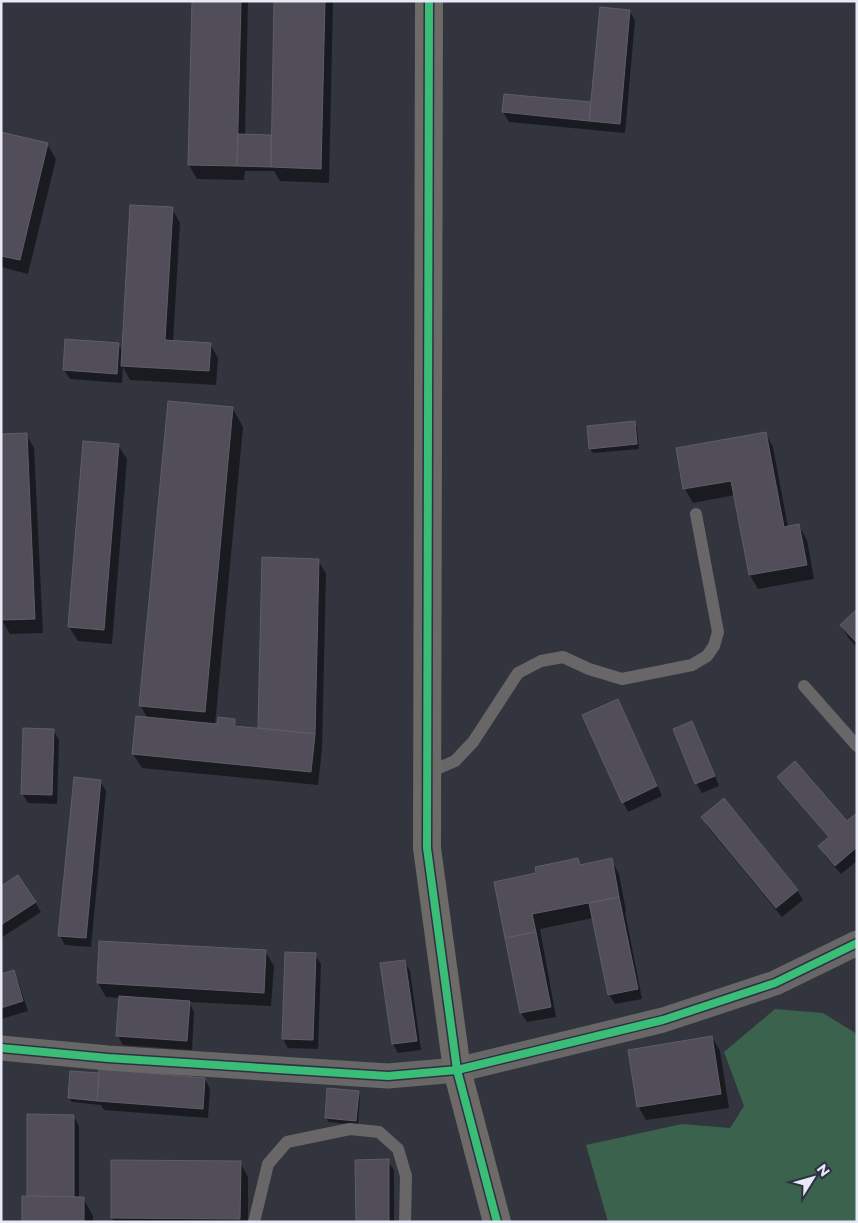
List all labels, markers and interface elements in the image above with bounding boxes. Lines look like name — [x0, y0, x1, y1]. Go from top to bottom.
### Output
north arrow — [788, 1153, 838, 1203]
text: N — [813, 1160, 834, 1180]

